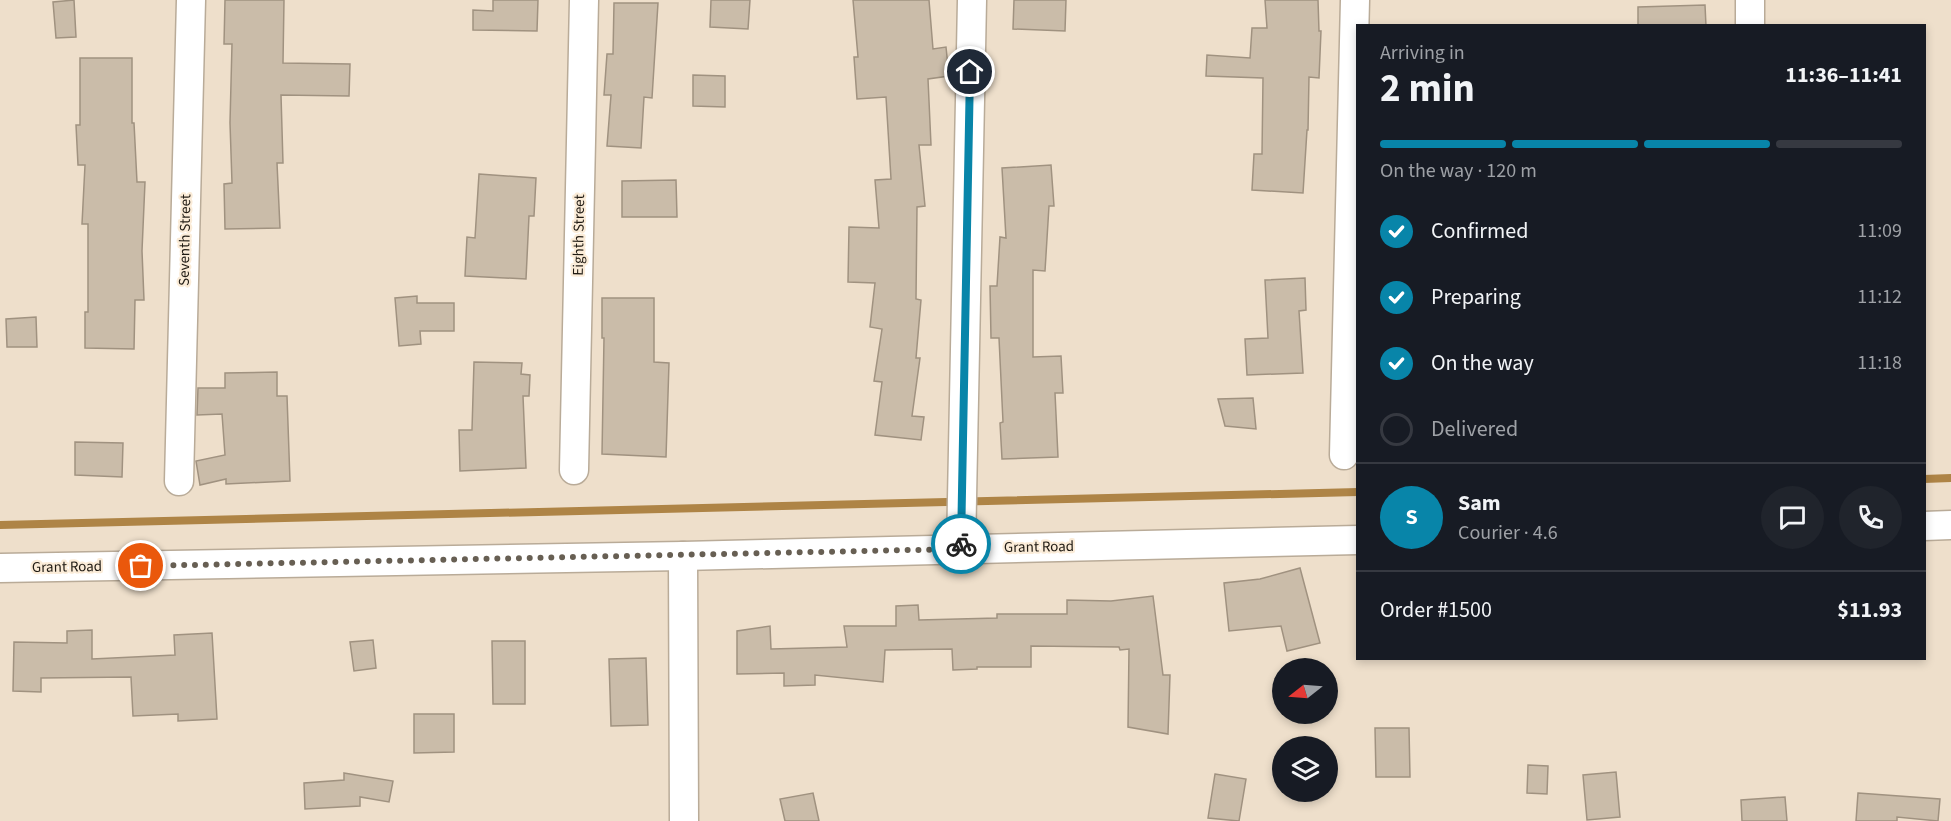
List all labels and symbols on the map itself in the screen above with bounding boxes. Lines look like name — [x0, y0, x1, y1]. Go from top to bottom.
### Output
pin — [944, 46, 995, 97]
street label: Seventh Street — [174, 194, 196, 286]
street label: Eighth Street — [568, 194, 590, 276]
courier — [931, 514, 991, 574]
street label: Grant Road — [1004, 536, 1074, 558]
pin — [115, 540, 166, 591]
street label: Grant Road — [32, 556, 102, 578]
north arrow — [1272, 658, 1338, 724]

